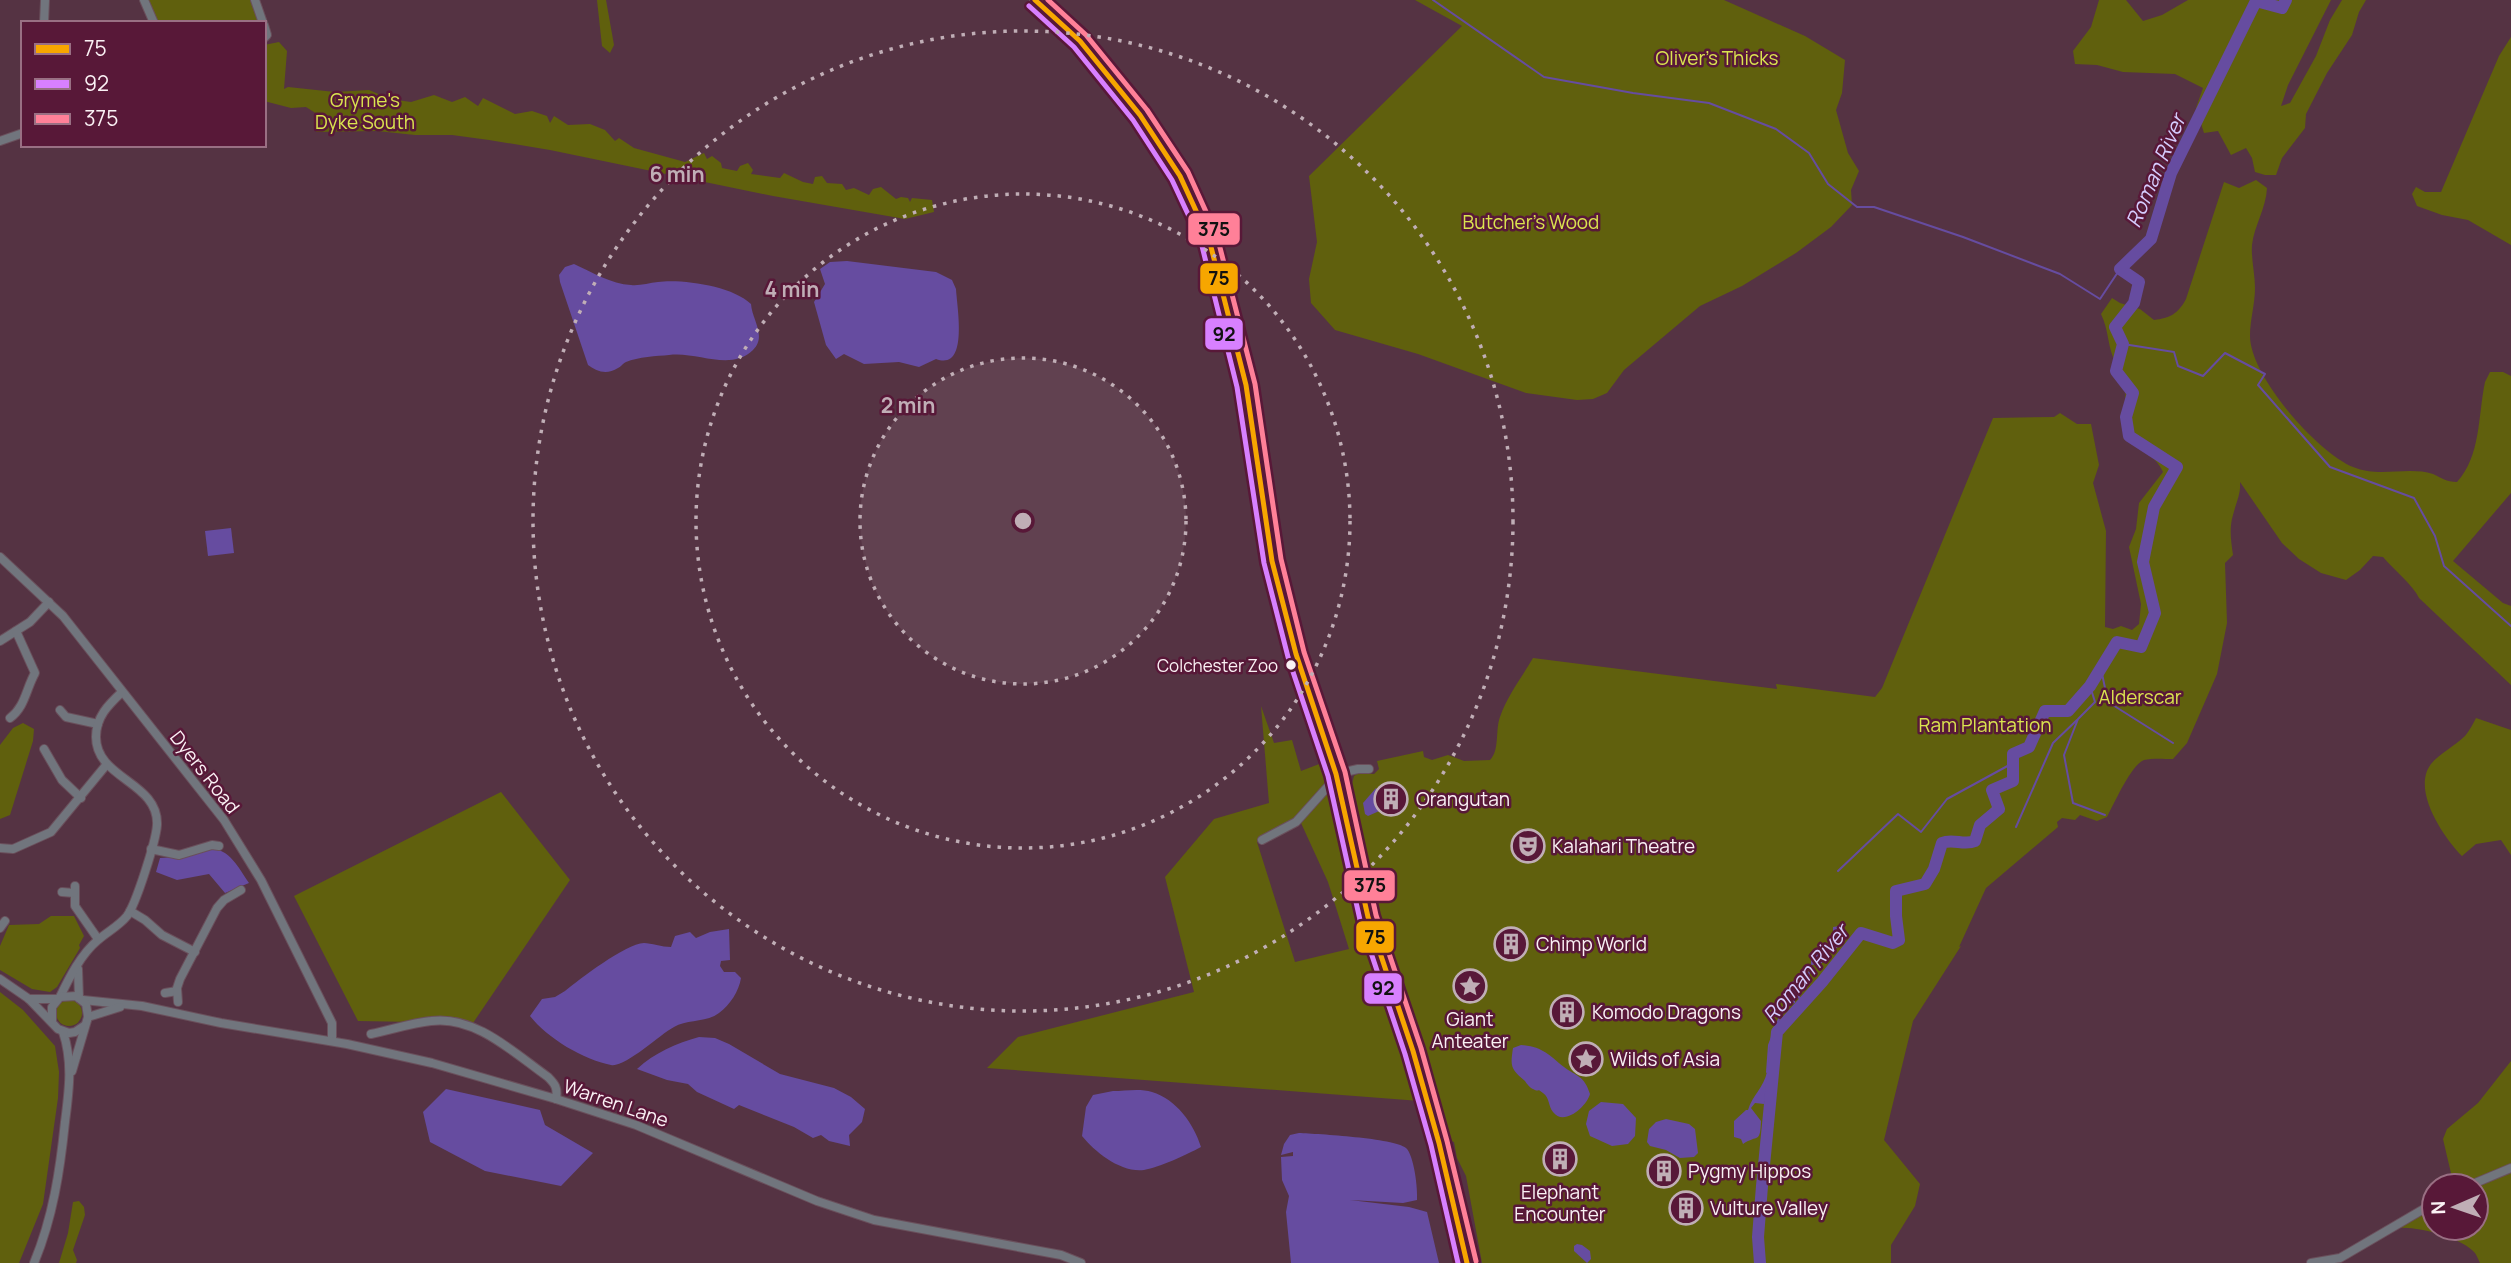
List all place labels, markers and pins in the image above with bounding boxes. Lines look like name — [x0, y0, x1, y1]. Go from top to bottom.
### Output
centre of rings — [1011, 509, 1035, 533]
place label: Colchester Zoo — [1157, 654, 1278, 677]
marker: Colchester Zoo — [1284, 658, 1298, 672]
building icon: Orangutan — [1372, 780, 1410, 818]
place label: Orangutan — [1416, 786, 1510, 812]
theatre icon: Kalahari Theatre — [1509, 827, 1547, 865]
place label: Kalahari Theatre — [1552, 833, 1695, 859]
building icon: Chimp World — [1492, 925, 1530, 963]
place label: Chimp World — [1536, 931, 1647, 957]
place icon: Giant Anteater — [1451, 967, 1489, 1005]
building icon: Komodo Dragons — [1548, 993, 1586, 1031]
place label: Komodo Dragons — [1592, 999, 1741, 1025]
place label: Giant Anteater — [1431, 1006, 1509, 1054]
place icon: Wilds of Asia — [1567, 1040, 1605, 1078]
place label: Wilds of Asia — [1610, 1046, 1720, 1072]
building icon: Elephant Encounter — [1541, 1140, 1579, 1178]
building icon: Pygmy Hippos — [1645, 1152, 1683, 1190]
place label: Pygmy Hippos — [1688, 1158, 1811, 1184]
place label: Elephant Encounter — [1514, 1179, 1606, 1227]
building icon: Vulture Valley — [1667, 1189, 1705, 1227]
place label: Vulture Valley — [1710, 1195, 1828, 1221]

